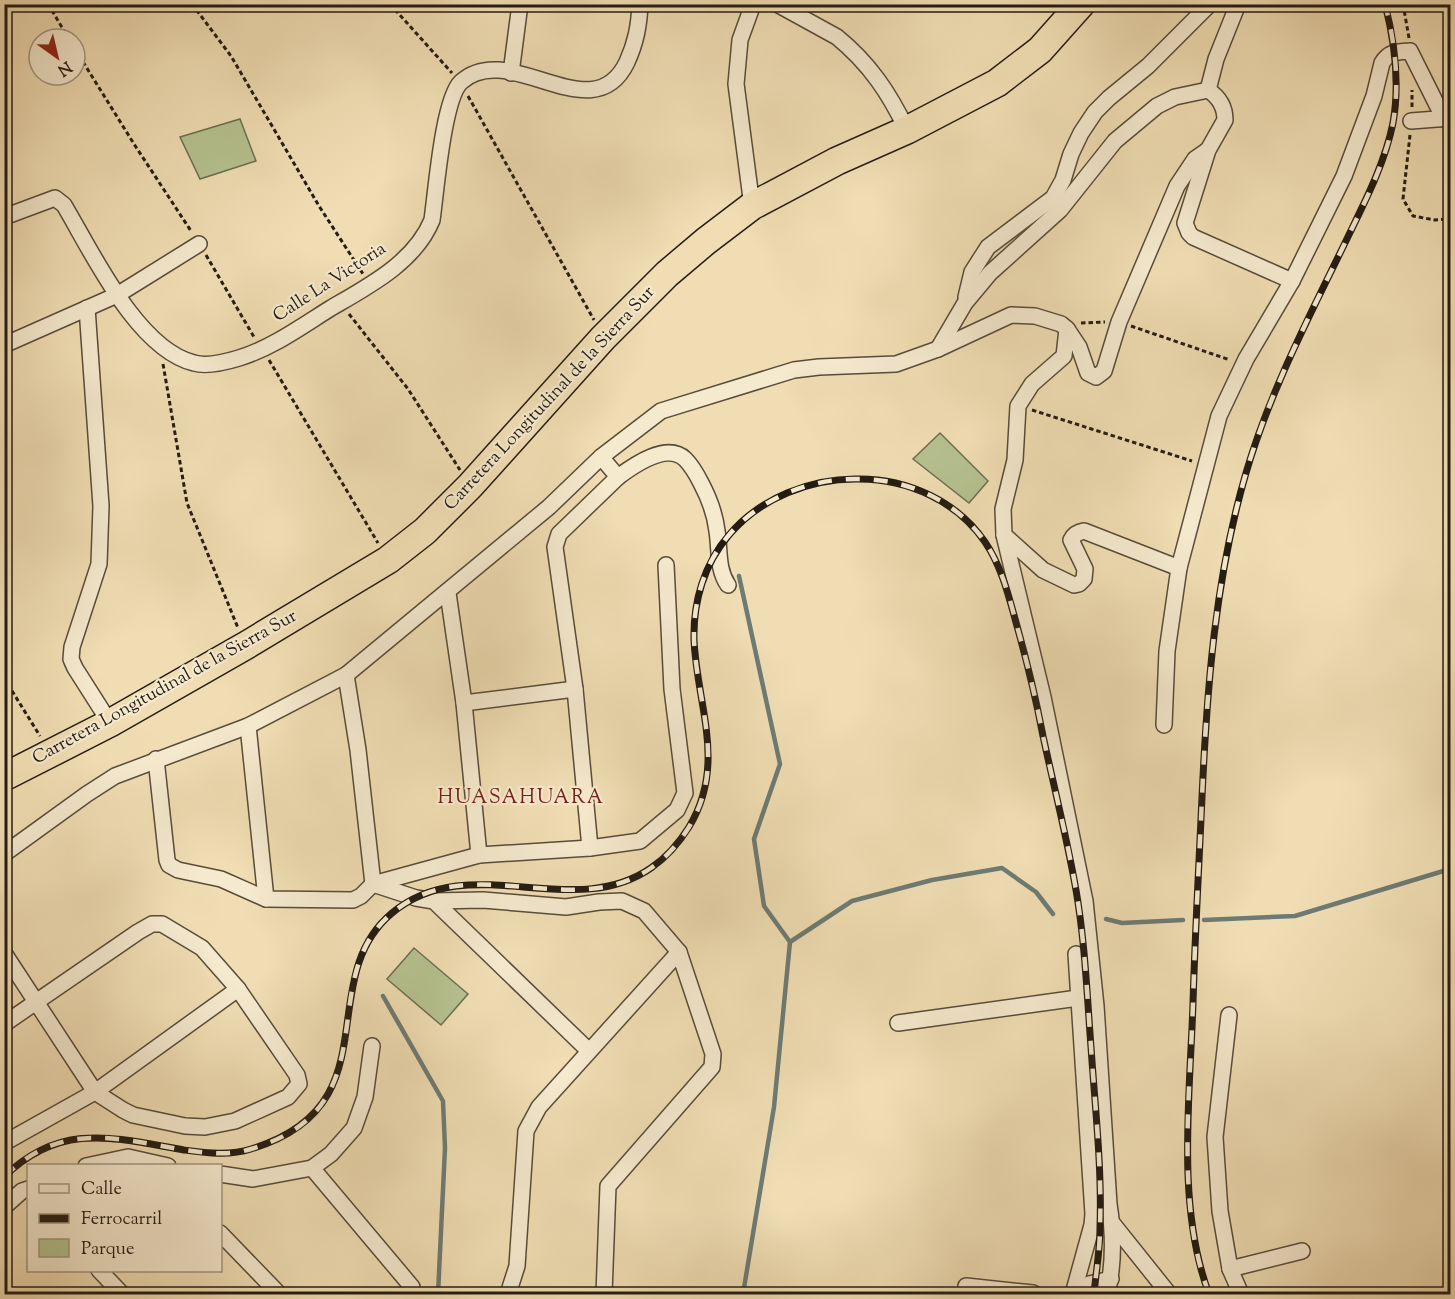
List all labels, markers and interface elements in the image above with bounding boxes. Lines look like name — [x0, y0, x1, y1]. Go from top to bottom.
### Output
north arrow — [27, 27, 87, 87]
text: N — [52, 54, 76, 81]
street label: Calle La Victoria — [268, 237, 392, 329]
street label: Carretera Longitudinal de la Sierra Sur — [439, 281, 662, 517]
street label: Carretera Longitudinal de la Sierra Sur — [28, 604, 302, 772]
district label: HUASAHUARA — [437, 784, 605, 813]
legend — [27, 1164, 222, 1272]
text: Calle — [81, 1177, 122, 1203]
text: Ferrocarril — [81, 1207, 162, 1233]
text: Parque — [81, 1237, 134, 1263]

